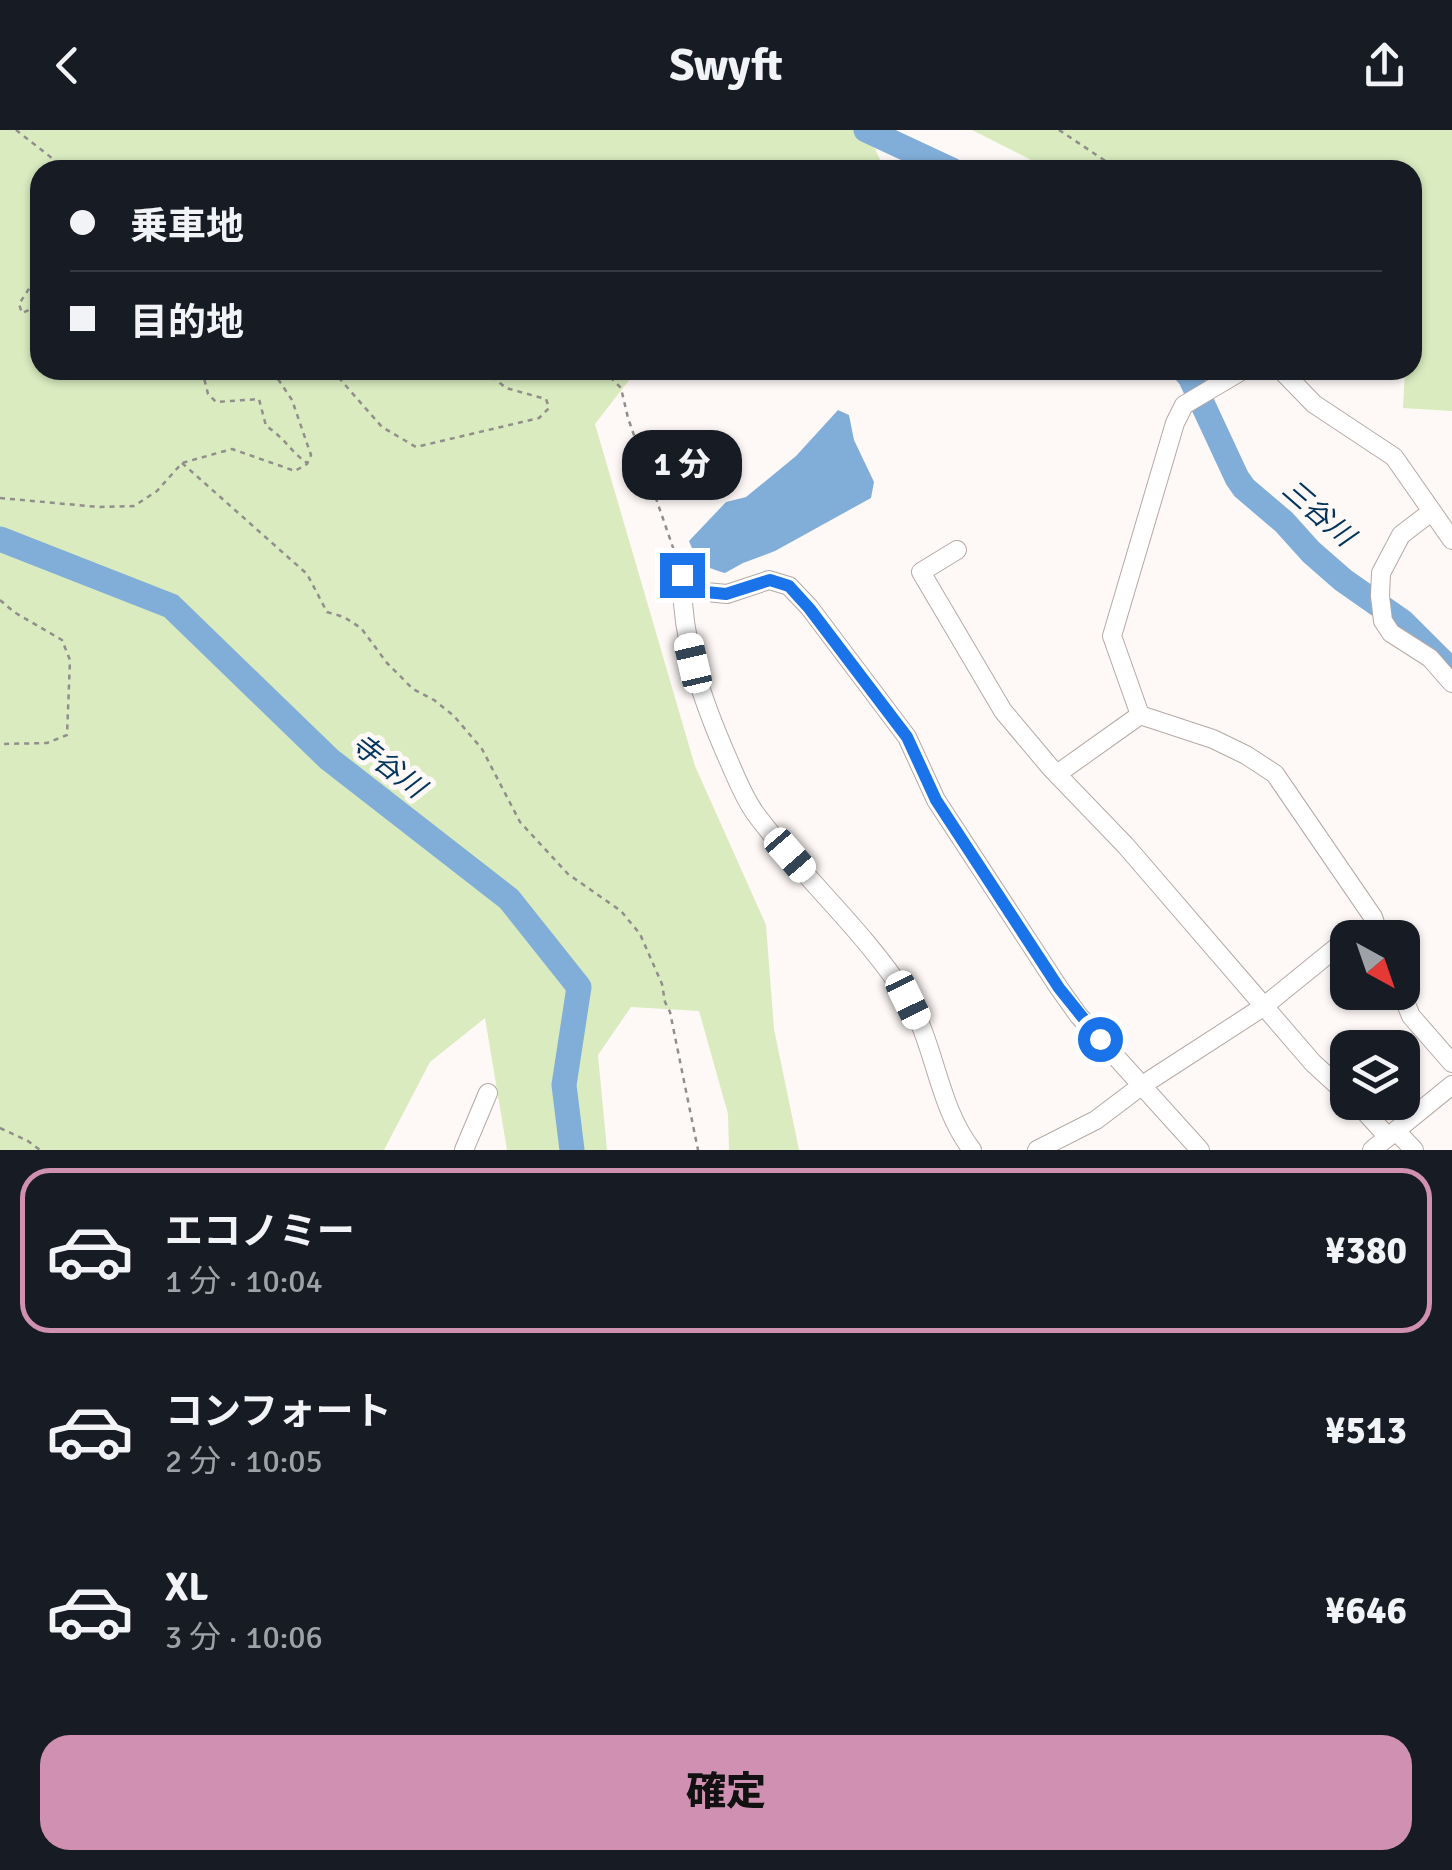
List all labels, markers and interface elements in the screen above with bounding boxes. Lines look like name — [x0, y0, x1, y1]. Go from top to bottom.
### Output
icon: back — [40, 38, 95, 93]
text: Swyft — [669, 38, 783, 93]
icon: share — [1357, 38, 1412, 93]
text: 乗車地 — [130, 203, 244, 250]
text: 目的地 — [130, 299, 244, 346]
callout: 1 分 — [622, 430, 742, 500]
text: 1 分 — [654, 445, 710, 484]
water label: 三谷川 — [1275, 473, 1363, 555]
route end — [660, 553, 705, 598]
car — [672, 630, 714, 696]
water label: 寺谷川 — [344, 727, 434, 807]
car — [759, 823, 821, 887]
north arrow — [1330, 920, 1420, 1010]
map controls — [1330, 920, 1420, 1120]
car — [881, 966, 935, 1034]
route start — [1078, 1017, 1123, 1062]
button: layers — [1330, 1030, 1420, 1120]
icon: car — [45, 1206, 135, 1296]
text: エコノミー — [165, 1208, 355, 1255]
text: ¥380 — [1325, 1227, 1407, 1274]
text: 1 分 · 10:04 — [165, 1262, 323, 1301]
icon: car — [45, 1386, 135, 1476]
text: コンフォート — [165, 1388, 392, 1435]
text: ¥513 — [1325, 1407, 1407, 1454]
text: 2 分 · 10:05 — [165, 1442, 323, 1481]
text: XL — [165, 1564, 208, 1611]
icon: car — [45, 1566, 135, 1656]
text: ¥646 — [1325, 1587, 1407, 1634]
text: 3 分 · 10:06 — [165, 1618, 323, 1657]
button: 確定 — [40, 1735, 1412, 1850]

